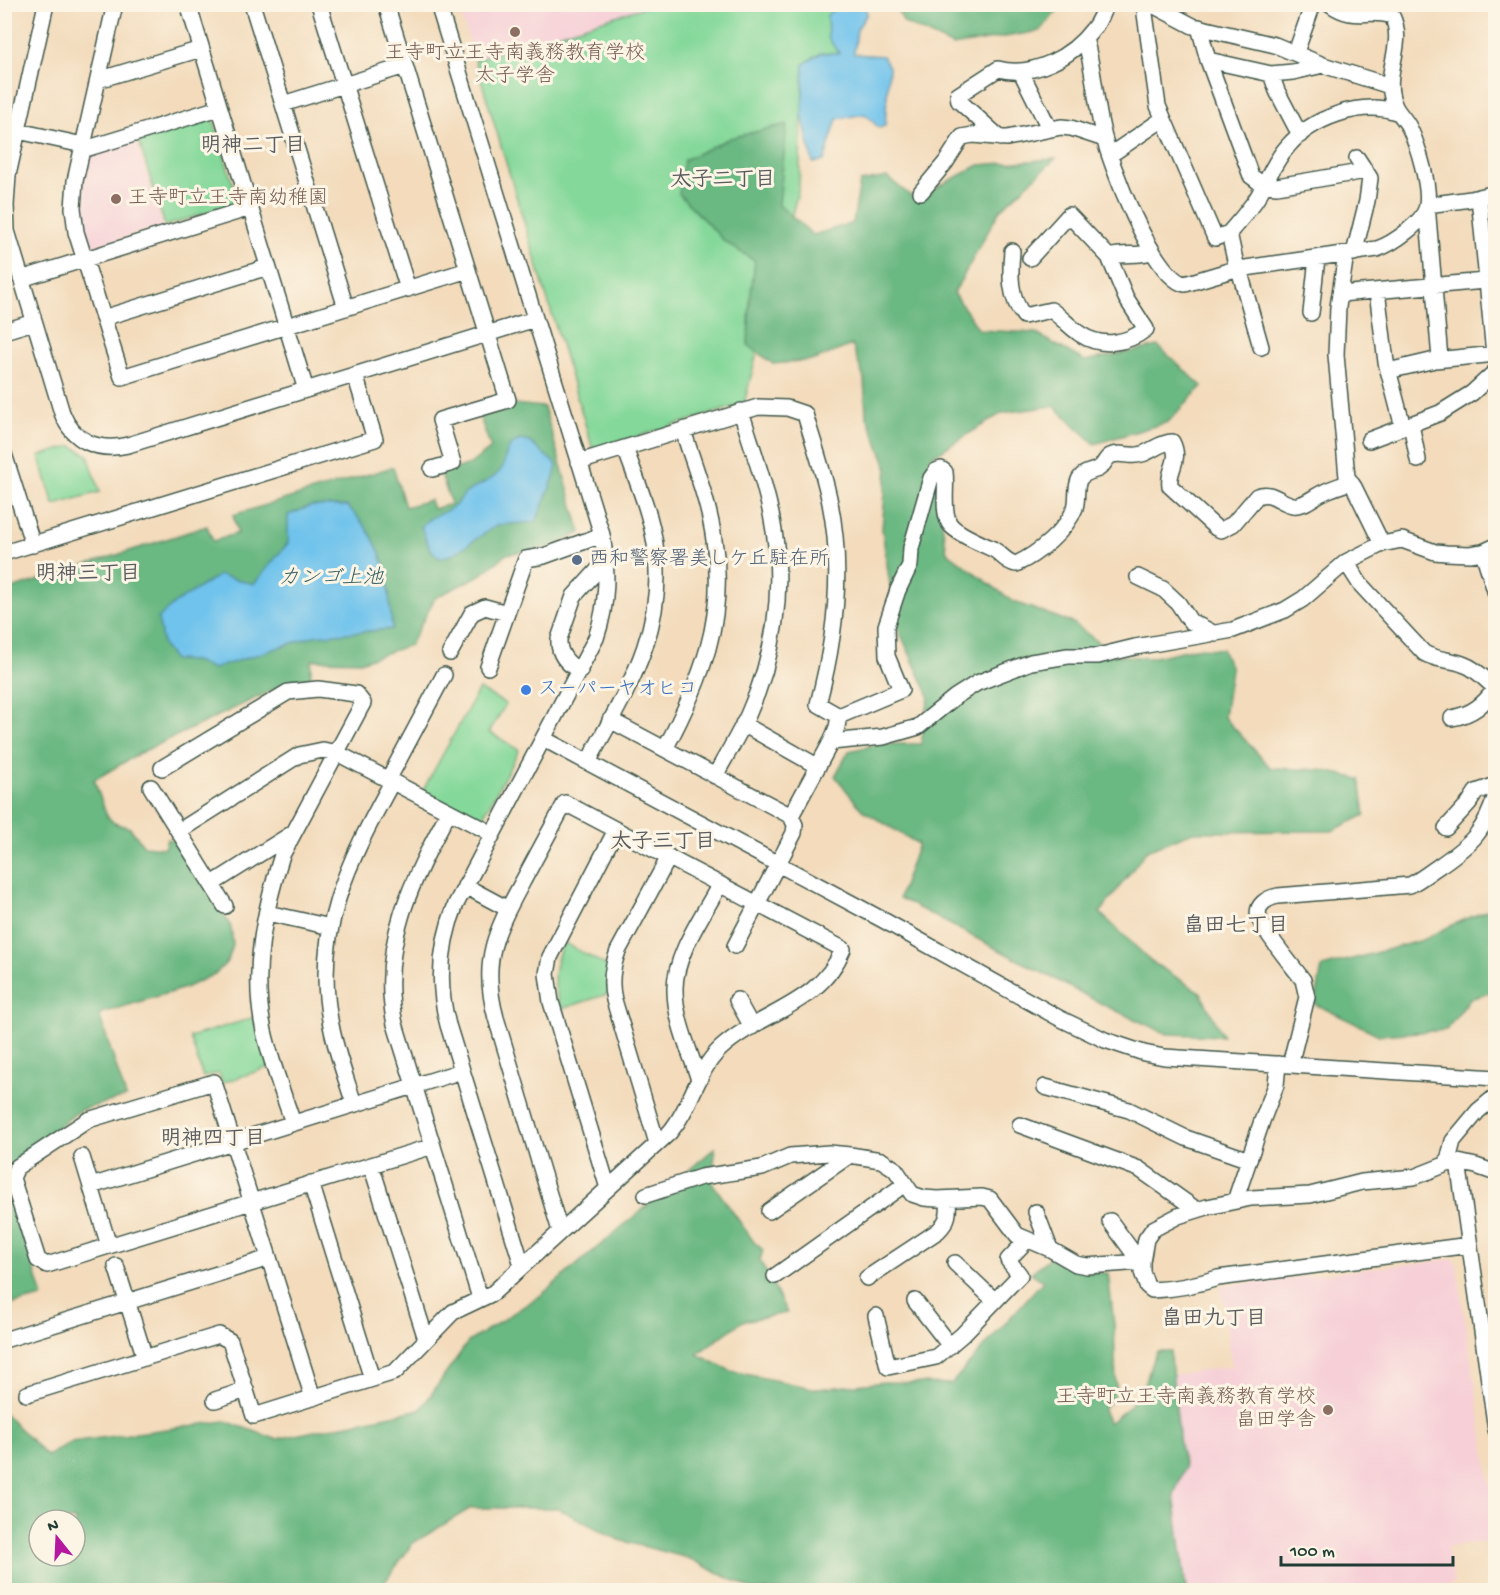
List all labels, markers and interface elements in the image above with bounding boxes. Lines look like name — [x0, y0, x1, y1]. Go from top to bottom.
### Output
marker: 王寺町立王寺南義務教育学校 太子学舎 — [508, 25, 522, 39]
place label: 王寺町立王寺南義務教育学校 太子学舎 — [385, 41, 645, 89]
district label: 明神二丁目 — [201, 134, 306, 160]
district label: 太子二丁目 — [671, 168, 776, 194]
place label: 王寺町立王寺南幼稚園 — [128, 186, 328, 211]
marker: 王寺町立王寺南幼稚園 — [109, 192, 123, 206]
place label: 西和警察署美しケ丘駐在所 — [589, 547, 829, 572]
marker: 西和警察署美しケ丘駐在所 — [570, 553, 584, 567]
district label: 明神三丁目 — [36, 562, 141, 588]
water label: カンゴ上池 — [279, 566, 384, 592]
place label: スーパーヤオヒコ — [538, 679, 697, 702]
marker: スーパーヤオヒコ — [519, 683, 533, 697]
district label: 太子三丁目 — [611, 830, 716, 856]
district label: 畠田七丁目 — [1184, 913, 1289, 940]
district label: 明神四丁目 — [161, 1127, 266, 1153]
district label: 畠田九丁目 — [1162, 1306, 1267, 1333]
place label: 王寺町立王寺南義務教育学校 畠田学舎 — [1056, 1385, 1316, 1433]
marker: 王寺町立王寺南義務教育学校 畠田学舎 — [1321, 1403, 1335, 1417]
north arrow — [27, 1508, 87, 1568]
text: N — [46, 1516, 62, 1538]
scale bar — [1281, 1529, 1454, 1567]
text: 100 m — [1289, 1542, 1335, 1563]

